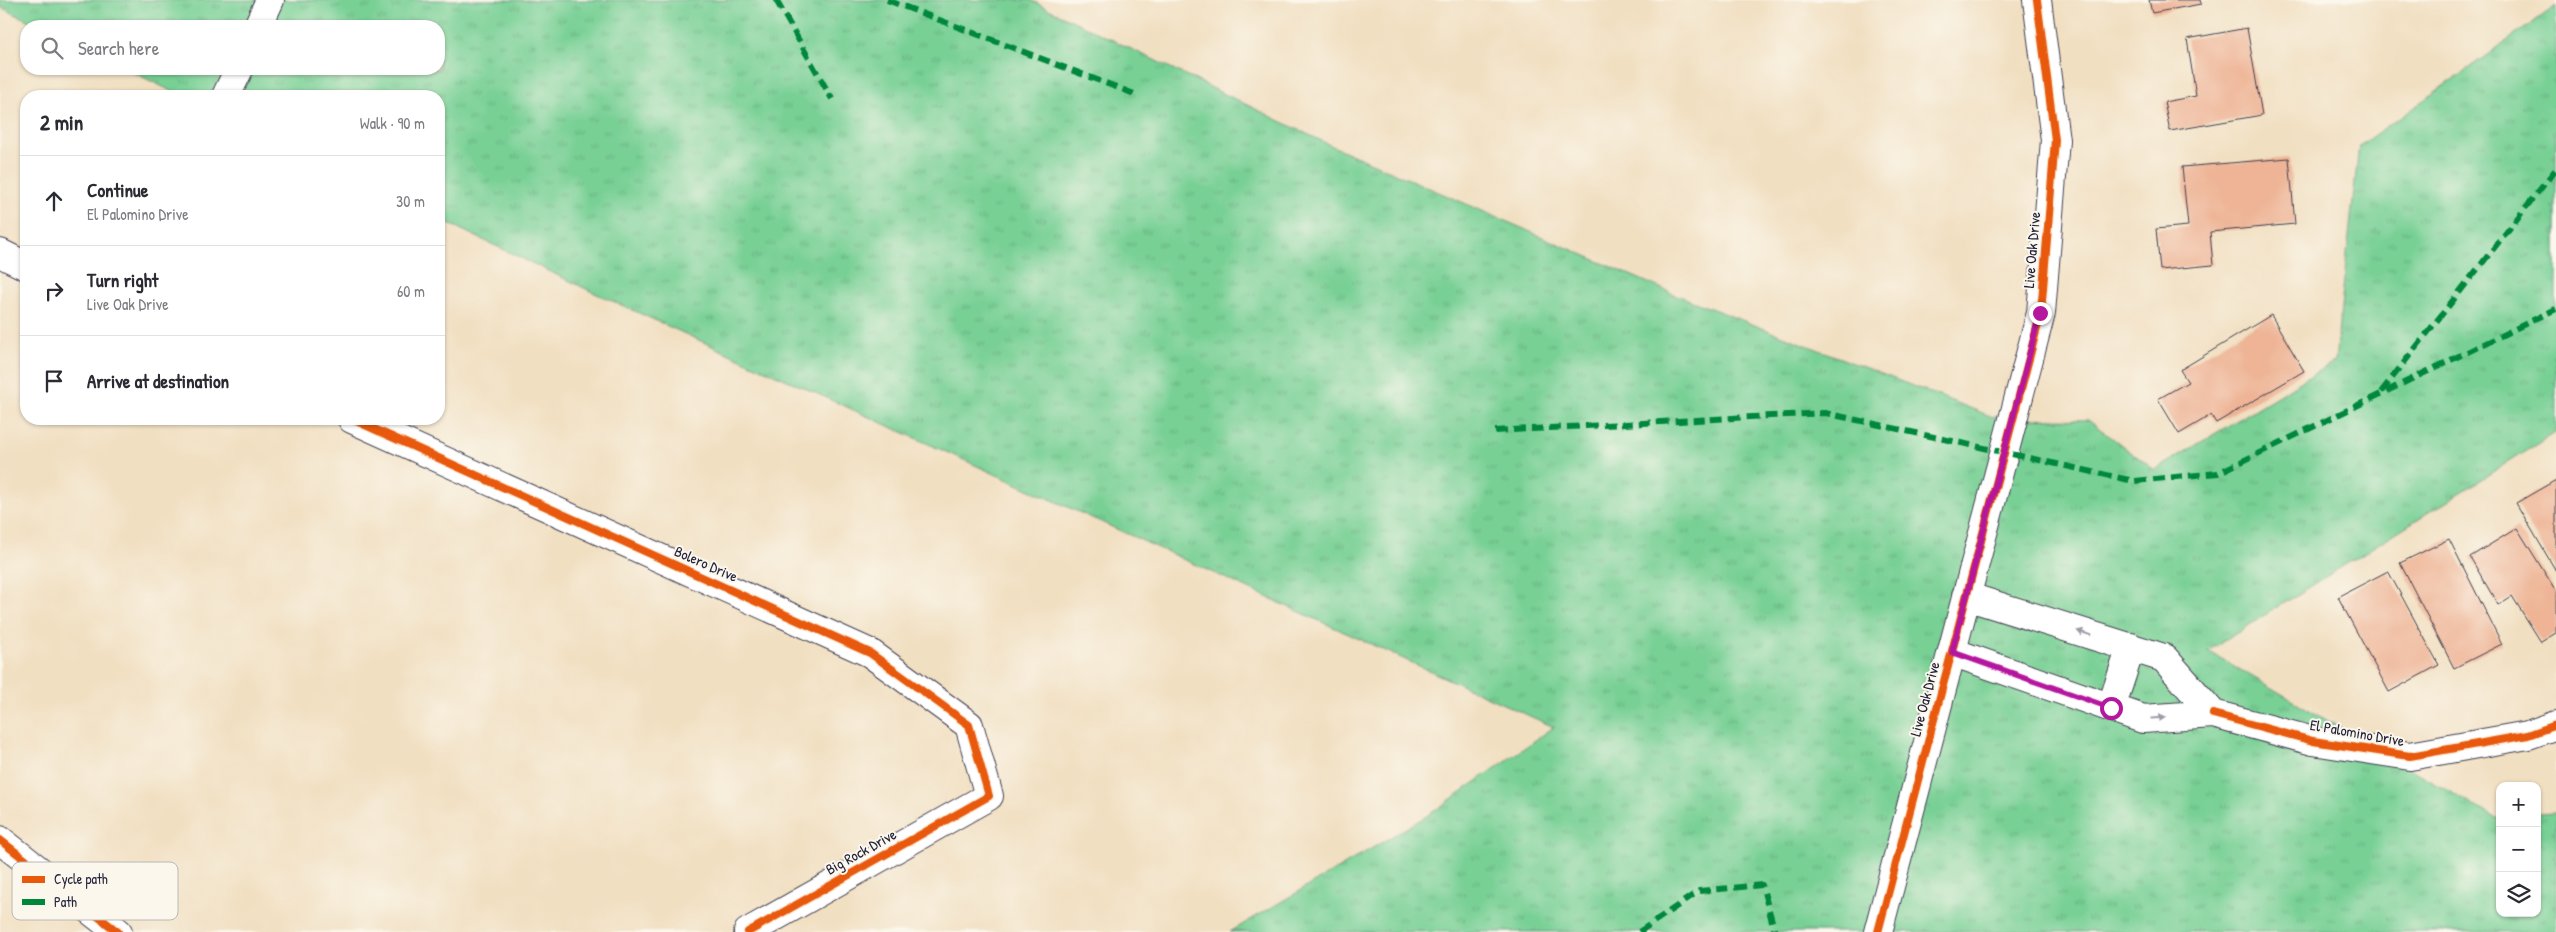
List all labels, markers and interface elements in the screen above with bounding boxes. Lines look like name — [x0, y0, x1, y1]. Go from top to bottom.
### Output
search box — [20, 20, 445, 75]
icon: search — [38, 34, 66, 62]
text: Search here — [78, 35, 159, 61]
text: 2 min — [40, 108, 83, 137]
text: Walk · 90 m — [360, 112, 425, 134]
text: Continue — [87, 177, 148, 203]
icon: ahead — [40, 187, 68, 215]
text: 30 m — [396, 190, 425, 212]
text: El Palomino Drive — [87, 203, 189, 225]
street label: Live Oak Drive — [2018, 211, 2045, 289]
text: Turn right — [87, 267, 158, 293]
icon: right — [40, 277, 68, 305]
text: 60 m — [397, 280, 425, 302]
text: Live Oak Drive — [87, 293, 169, 315]
route end — [2029, 302, 2052, 325]
icon: arrive — [40, 367, 68, 395]
text: Arrive at destination — [87, 368, 229, 394]
street label: Bolero Drive — [671, 540, 741, 587]
one-way arrow — [2077, 628, 2092, 636]
street label: Live Oak Drive — [1904, 659, 1945, 739]
route start — [2100, 697, 2123, 720]
one-way arrow — [2150, 714, 2166, 722]
street label: El Palomino Drive — [2308, 714, 2406, 751]
map controls — [2496, 782, 2541, 917]
button: + — [2496, 782, 2541, 827]
street label: Big Rock Drive — [822, 824, 900, 880]
button: − — [2496, 827, 2541, 872]
legend — [12, 862, 178, 920]
text: Cycle path — [54, 869, 108, 889]
button: layers — [2496, 872, 2541, 917]
text: Path — [54, 892, 77, 911]

